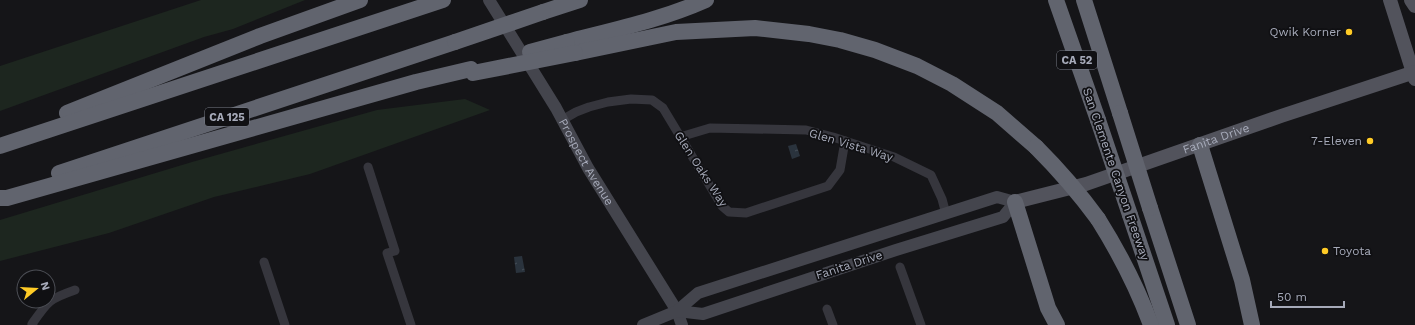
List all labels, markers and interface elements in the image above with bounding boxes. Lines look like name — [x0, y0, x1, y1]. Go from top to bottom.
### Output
place label: Qwik Korner — [1270, 25, 1341, 39]
marker: Qwik Korner — [1344, 27, 1354, 37]
road number: CA 52 — [1057, 51, 1097, 69]
street label: San Clemente Canyon Freeway — [1080, 86, 1152, 263]
road number: CA 125 — [205, 108, 249, 126]
street label: Prospect Avenue — [556, 116, 617, 208]
street label: Fanita Drive — [1181, 121, 1251, 157]
street label: Glen Vista Way — [807, 126, 895, 165]
street label: Glen Oaks Way — [671, 129, 731, 210]
place label: 7-Eleven — [1311, 134, 1362, 148]
marker: 7-Eleven — [1365, 136, 1375, 146]
place label: Toyota — [1333, 244, 1371, 258]
marker: Toyota — [1320, 246, 1330, 256]
street label: Fanita Drive — [814, 248, 884, 282]
north arrow — [16, 269, 56, 309]
text: N — [38, 280, 52, 292]
scale bar — [1271, 283, 1344, 309]
text: 50 m — [1277, 290, 1307, 304]

